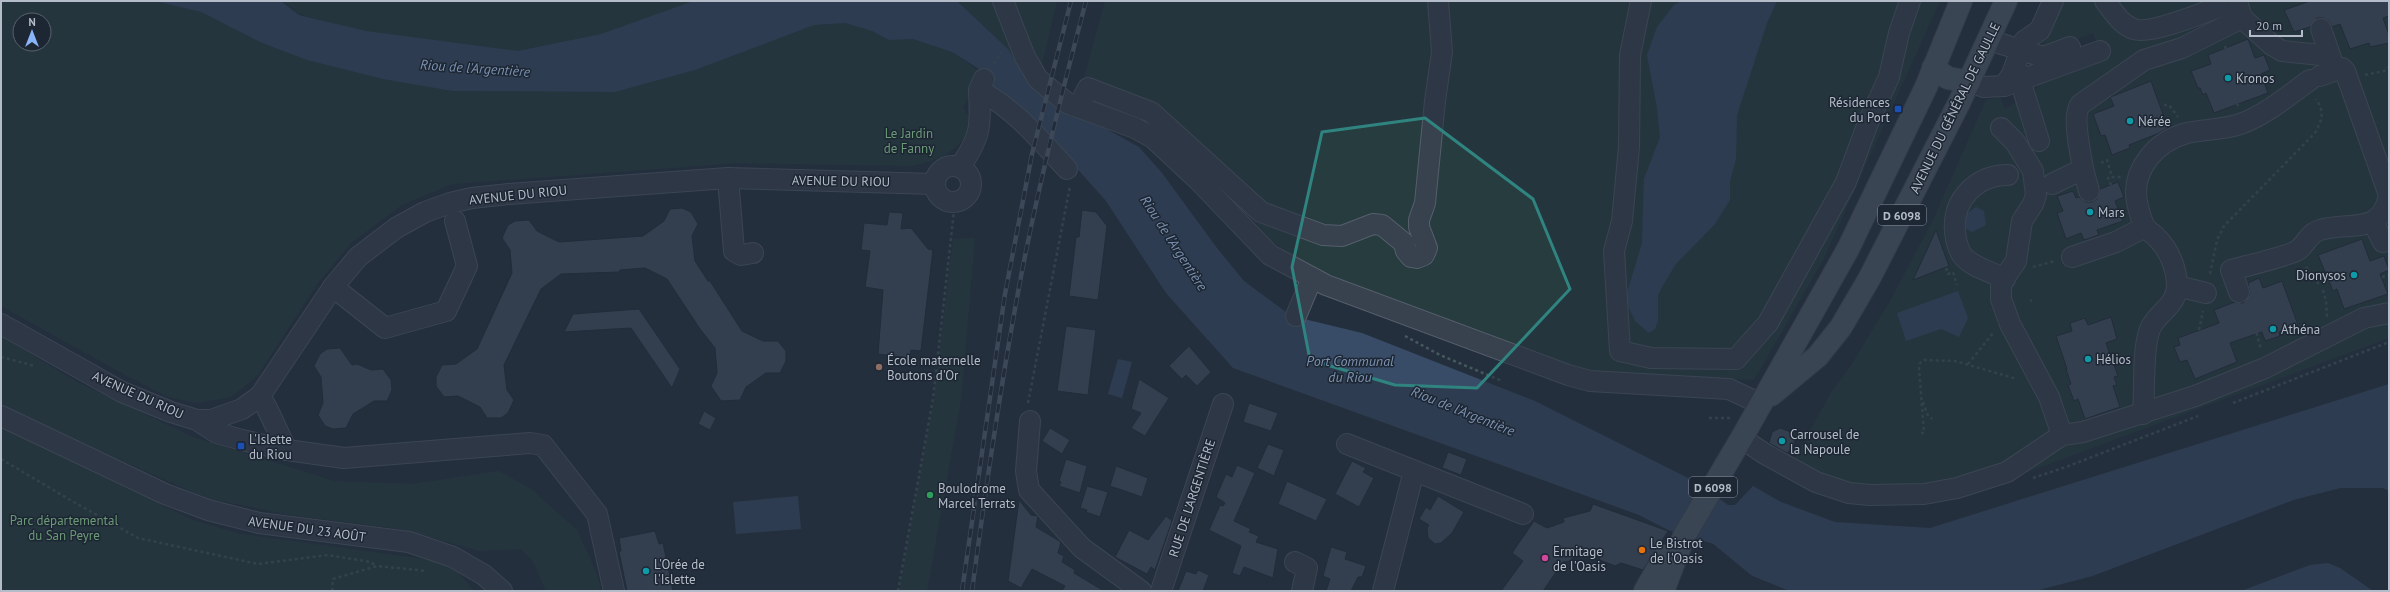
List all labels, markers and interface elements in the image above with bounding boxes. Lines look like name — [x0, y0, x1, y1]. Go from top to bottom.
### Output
north arrow — [12, 12, 52, 52]
scale bar — [2250, 12, 2302, 38]
text: N — [28, 15, 36, 29]
text: 20 m — [2256, 18, 2282, 33]
street label: AVENUE DU GÉNÉRAL DE GAULLE — [1906, 20, 2004, 196]
water label: Riou de l'Argentière — [419, 55, 531, 81]
place label: Kronos — [2236, 70, 2275, 87]
marker: Kronos — [2223, 73, 2233, 83]
place label: Résidences du Port — [1829, 94, 1891, 126]
marker: Résidences du Port — [1893, 104, 1903, 114]
place label: Nérée — [2138, 113, 2171, 130]
marker: Nérée — [2125, 116, 2135, 126]
park label: Le Jardin de Fanny — [884, 125, 934, 157]
street label: AVENUE DU RIOU — [792, 172, 890, 190]
street label: AVENUE DU RIOU — [468, 181, 568, 209]
water label: Riou de l'Argentière — [1136, 192, 1212, 295]
place label: Mars — [2098, 204, 2125, 221]
road number: D 6098 — [1878, 205, 1926, 225]
marker: Mars — [2085, 207, 2095, 217]
place label: Dionysos — [2296, 267, 2346, 284]
marker: Dionysos — [2349, 270, 2359, 280]
place label: Athéna — [2281, 321, 2320, 338]
marker: Athéna — [2268, 324, 2278, 334]
place label: Hélios — [2096, 351, 2131, 368]
place label: École maternelle Boutons d'Or — [887, 352, 981, 384]
water label: Port Communal du Riou — [1306, 352, 1394, 386]
marker: Hélios — [2083, 354, 2093, 364]
marker: École maternelle Boutons d'Or — [874, 362, 884, 372]
street label: AVENUE DU RIOU — [90, 367, 186, 423]
water label: Riou de l'Argentière — [1408, 382, 1518, 440]
place label: Carrousel de la Napoule — [1790, 426, 1859, 458]
place label: L'Islette du Riou — [249, 431, 292, 463]
marker: Carrousel de la Napoule — [1777, 436, 1787, 446]
street label: RUE DE L'ARGENTIÈRE — [1165, 437, 1219, 559]
marker: L'Islette du Riou — [236, 441, 246, 451]
road number: D 6098 — [1689, 477, 1737, 497]
place label: Boulodrome Marcel Terrats — [938, 480, 1016, 512]
marker: Boulodrome Marcel Terrats — [925, 490, 935, 500]
park label: Parc départemental du San Peyre — [10, 512, 118, 544]
street label: AVENUE DU 23 AOÛT — [247, 512, 367, 546]
place label: Le Bistrot de l'Oasis — [1650, 535, 1703, 567]
place label: Ermitage de l'Oasis — [1553, 543, 1606, 575]
marker: Le Bistrot de l'Oasis — [1637, 545, 1647, 555]
marker: Ermitage de l'Oasis — [1540, 553, 1550, 563]
place label: L'Orée de l'Islette — [654, 556, 705, 588]
marker: L'Orée de l'Islette — [641, 566, 651, 576]

